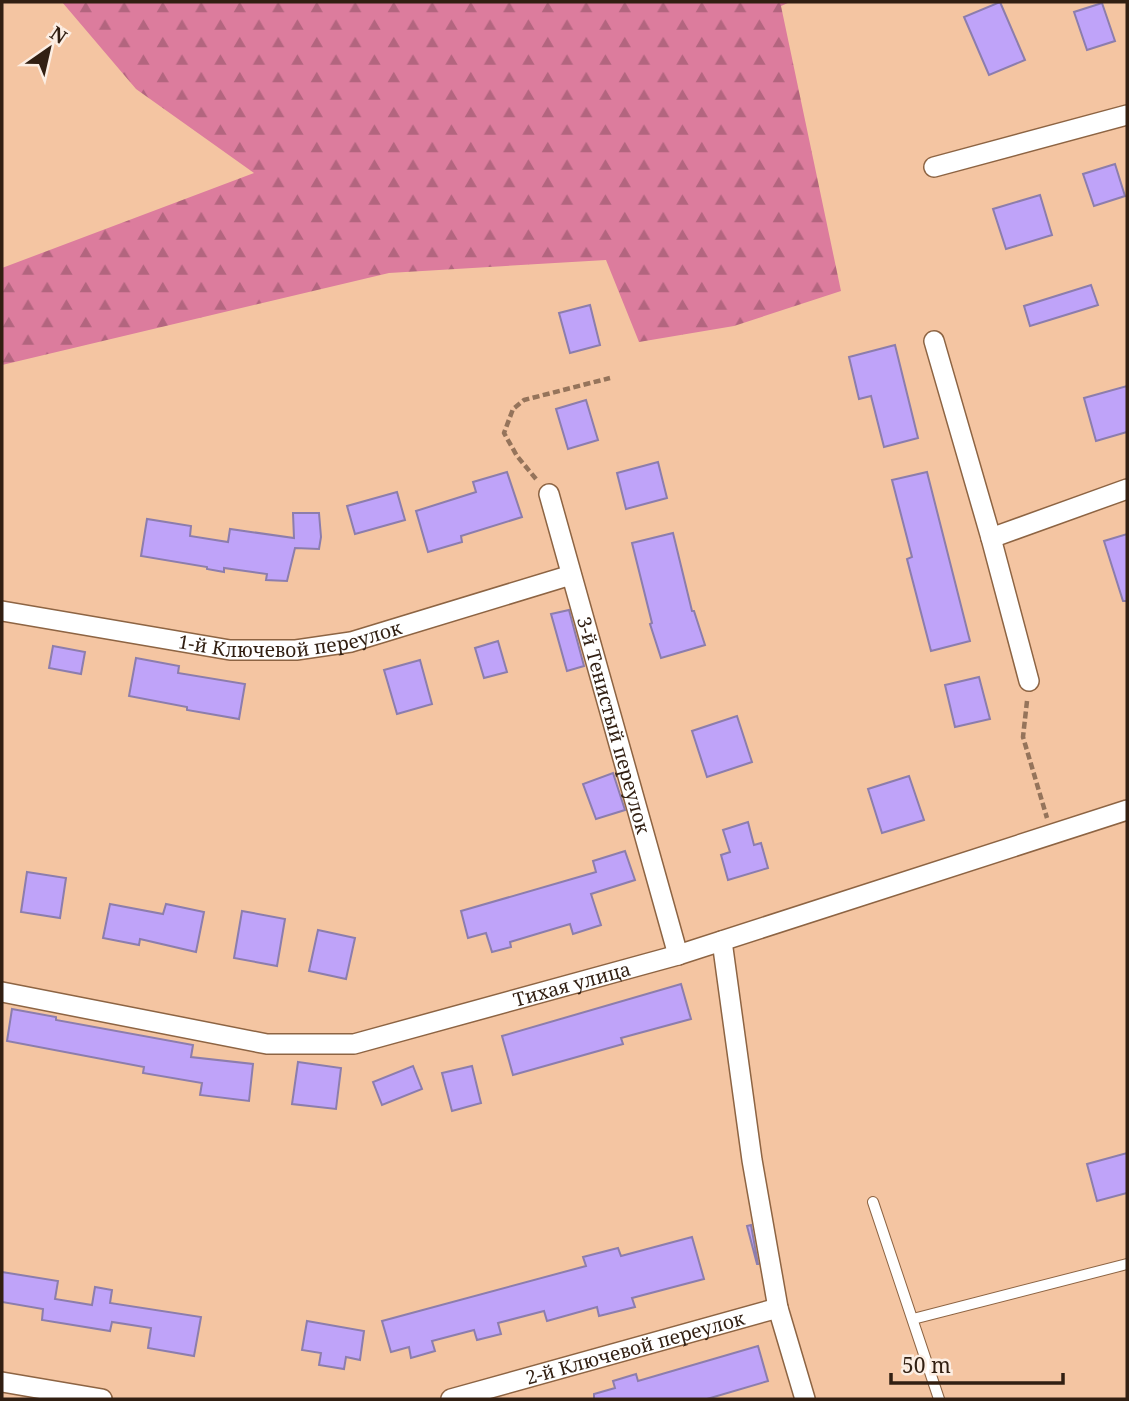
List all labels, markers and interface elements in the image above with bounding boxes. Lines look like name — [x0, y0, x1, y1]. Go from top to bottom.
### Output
north arrow — [14, 14, 84, 84]
text: N — [45, 20, 72, 50]
street label: 1-й Ключевой переулок — [176, 614, 405, 663]
street label: 3-й Тенистый переулок — [571, 614, 657, 837]
street label: Тихая улица — [510, 956, 634, 1013]
street label: 2-й Ключевой переулок — [523, 1305, 748, 1391]
scale bar — [891, 1342, 1062, 1386]
text: 50 m — [902, 1351, 951, 1379]

